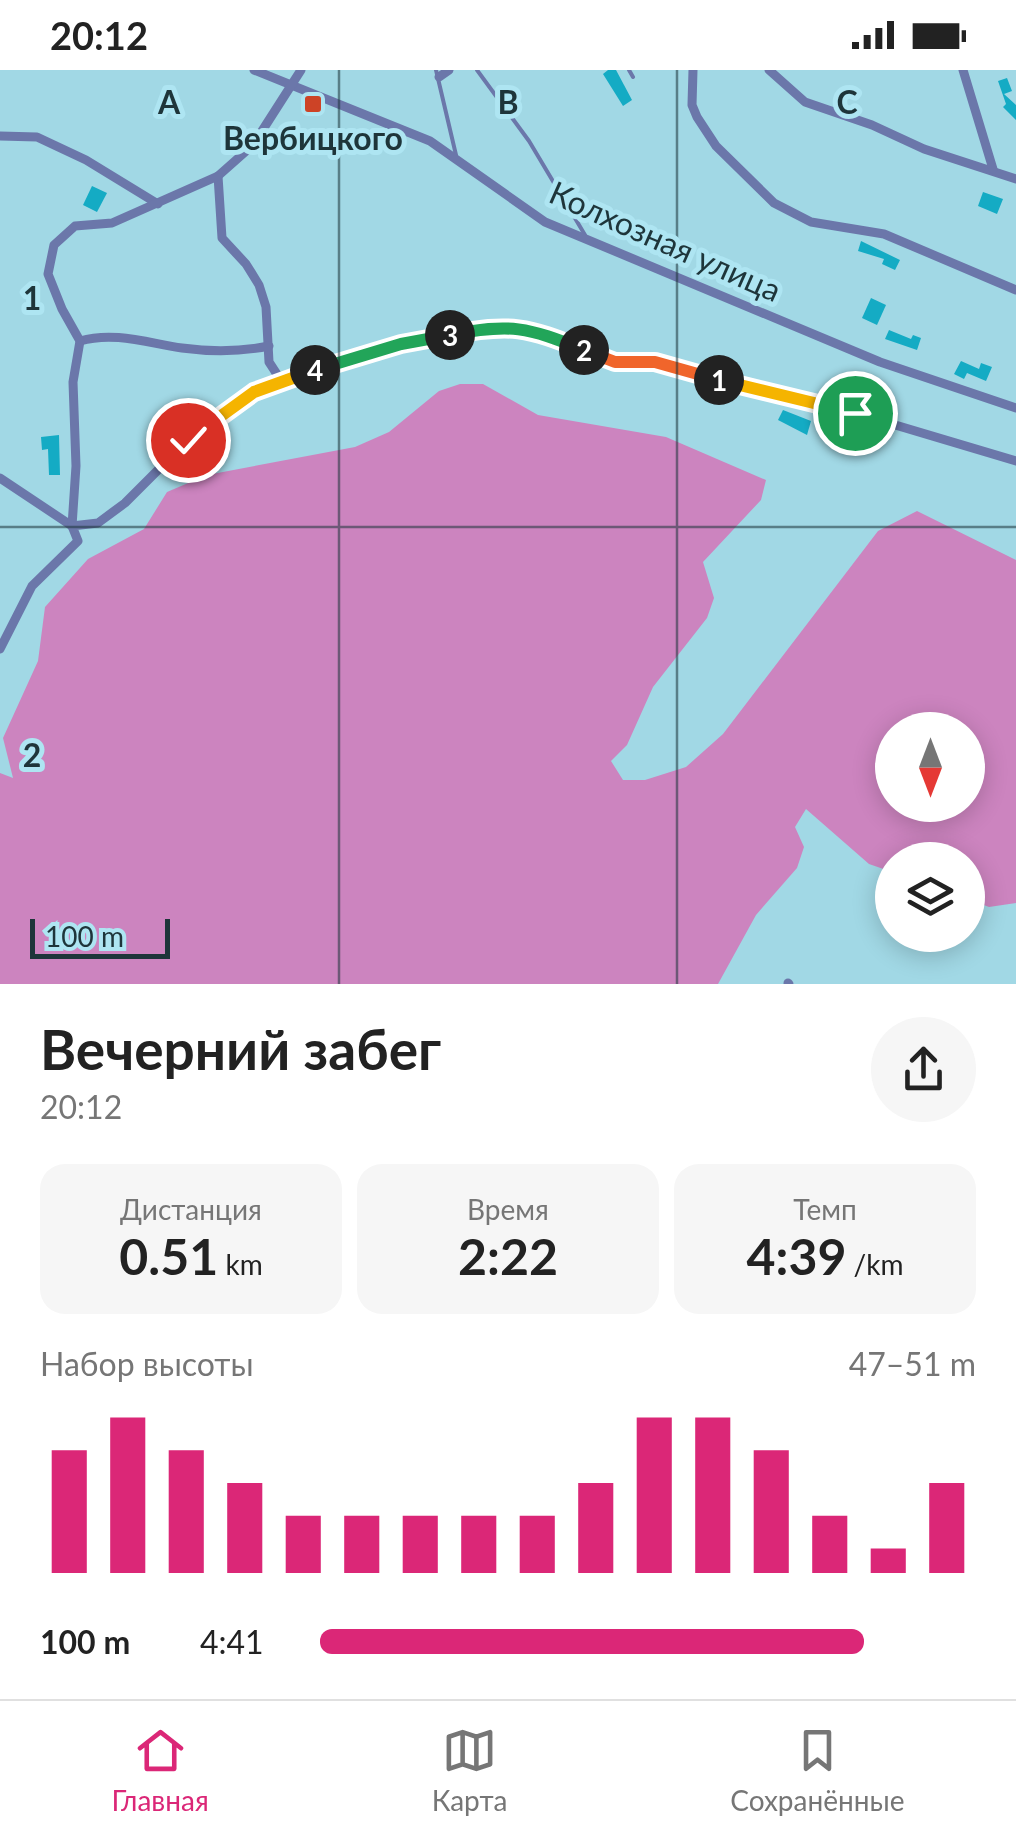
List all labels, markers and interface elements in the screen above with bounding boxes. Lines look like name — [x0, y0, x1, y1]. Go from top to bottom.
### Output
text: 20:12 — [50, 12, 148, 58]
text: A — [157, 82, 181, 121]
text: B — [497, 82, 519, 121]
text: C — [836, 82, 858, 121]
marker: Вербицкого — [302, 93, 324, 115]
place label: Вербицкого — [223, 118, 403, 157]
street label: Колхозная улица — [544, 172, 787, 309]
text: 1 — [23, 278, 41, 317]
pin: 3 — [425, 310, 475, 360]
text: 3 — [442, 318, 458, 352]
pin: 2 — [559, 325, 609, 375]
text: 2 — [576, 333, 592, 367]
pin: 4 — [290, 345, 340, 395]
text: 4 — [307, 353, 323, 387]
pin: 1 — [694, 355, 744, 405]
text: 1 — [711, 363, 727, 397]
pin — [813, 371, 898, 456]
icon: arrive — [828, 386, 883, 441]
pin — [146, 398, 231, 483]
icon: check — [161, 413, 216, 468]
north arrow — [875, 712, 985, 822]
map controls — [875, 712, 985, 952]
text: 2 — [23, 735, 41, 774]
button: layers — [875, 842, 985, 952]
scale bar — [30, 914, 170, 958]
text: 100 m — [45, 919, 124, 953]
text: Вечерний забег — [40, 1016, 441, 1082]
button: share — [871, 1017, 976, 1122]
text: 20:12 — [40, 1087, 122, 1126]
text: Дистанция — [120, 1192, 262, 1226]
text: Время — [467, 1192, 549, 1226]
text: Темп — [793, 1192, 857, 1226]
text: 0.51 — [119, 1226, 218, 1286]
text: 2:22 — [458, 1226, 558, 1286]
text: 4:39 — [747, 1226, 846, 1286]
text: km — [218, 1247, 263, 1281]
text: /km — [846, 1247, 903, 1281]
text: Набор высоты — [40, 1344, 254, 1383]
text: 47–51 m — [849, 1344, 976, 1383]
text: 100 m — [40, 1622, 130, 1661]
text: 4:41 — [200, 1622, 264, 1661]
tab: Главная — [111, 1723, 209, 1817]
tab: Карта — [432, 1723, 507, 1817]
tab: Сохранённые — [730, 1723, 905, 1817]

